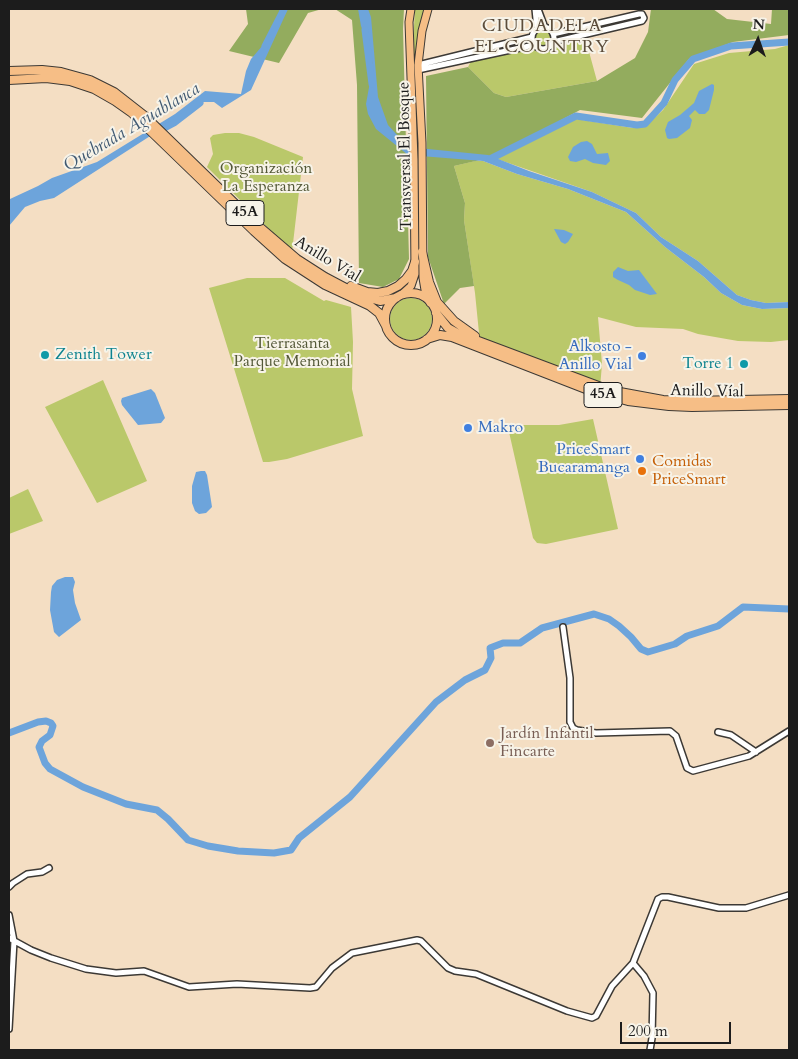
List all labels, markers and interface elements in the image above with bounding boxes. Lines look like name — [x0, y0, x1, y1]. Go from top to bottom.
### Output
north arrow — [733, 15, 783, 65]
text: N — [752, 15, 765, 34]
district label: CIUDADELA EL COUNTRY — [473, 16, 611, 58]
water label: Quebrada Aguablanca — [60, 79, 204, 177]
street label: Transversal El Bosque — [395, 82, 417, 230]
park label: Organización La Esperanza — [220, 159, 312, 197]
road number: 45A — [226, 200, 264, 226]
street label: Anillo Víal — [291, 233, 363, 287]
park label: Tierrasanta Parque Memorial — [234, 334, 350, 372]
place label: Alkosto - Anillo Vial — [559, 337, 632, 375]
place label: Zenith Tower — [55, 345, 152, 365]
marker: Zenith Tower — [39, 349, 51, 361]
marker: Alkosto - Anillo Vial — [636, 350, 648, 362]
place label: Torre 1 — [682, 354, 734, 374]
marker: Torre 1 — [738, 358, 750, 370]
road number: 45A — [584, 382, 622, 408]
street label: Anillo Víal — [670, 382, 744, 402]
place label: Makro — [478, 418, 523, 438]
marker: Makro — [462, 422, 474, 434]
place label: PriceSmart Bucaramanga — [538, 440, 630, 478]
place label: Comidas PriceSmart — [652, 452, 726, 490]
marker: PriceSmart Bucaramanga — [634, 453, 646, 465]
marker: Comidas PriceSmart — [636, 465, 648, 477]
place label: Jardín Infantil Fincarte — [500, 724, 594, 762]
marker: Jardín Infantil Fincarte — [484, 737, 496, 749]
scale bar — [623, 1012, 734, 1044]
text: 200 m — [628, 1021, 668, 1041]

